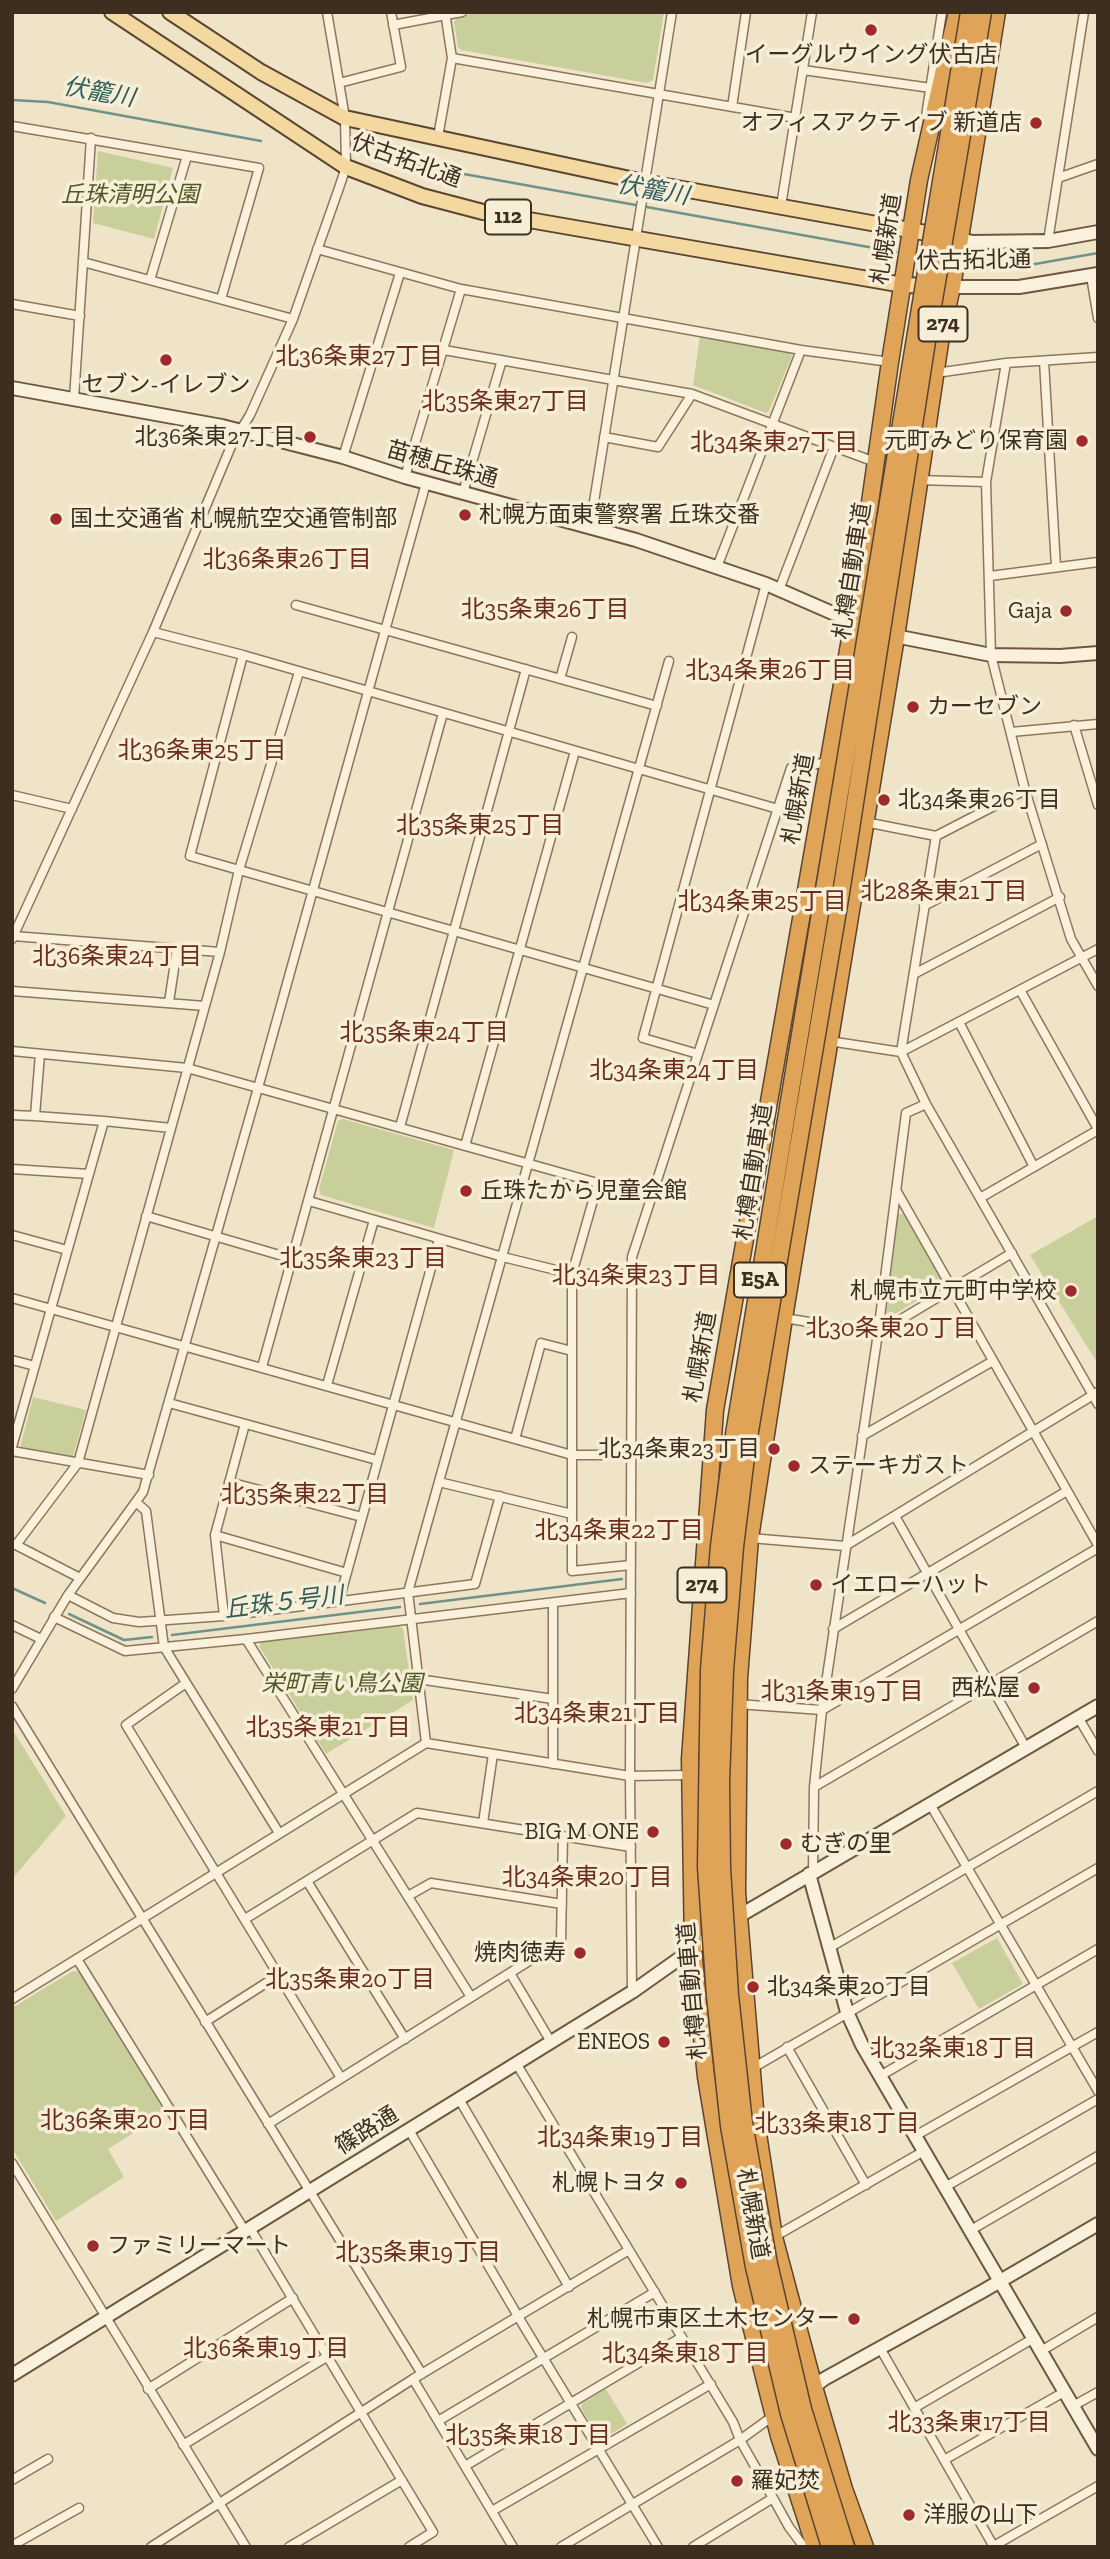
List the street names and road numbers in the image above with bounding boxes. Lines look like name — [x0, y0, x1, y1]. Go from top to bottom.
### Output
street label: 伏古拓北通 — [347, 128, 465, 194]
street label: 札幌新道 — [866, 191, 908, 287]
road number: 112 — [485, 200, 531, 234]
street label: 伏古拓北通 — [916, 246, 1032, 276]
road number: 274 — [918, 306, 968, 342]
street label: 苗穂丘珠通 — [383, 436, 501, 494]
street label: 札樽自動車道 — [829, 501, 877, 641]
street label: 札幌新道 — [777, 751, 821, 847]
street label: 札樽自動車道 — [730, 1102, 778, 1242]
road number: E5A — [734, 1262, 786, 1298]
street label: 札幌新道 — [679, 1309, 723, 1405]
road number: 274 — [678, 1568, 726, 1602]
street label: 札樽自動車道 — [673, 1921, 713, 2061]
street label: 篠路通 — [330, 2101, 404, 2161]
street label: 札幌新道 — [730, 2166, 774, 2262]

